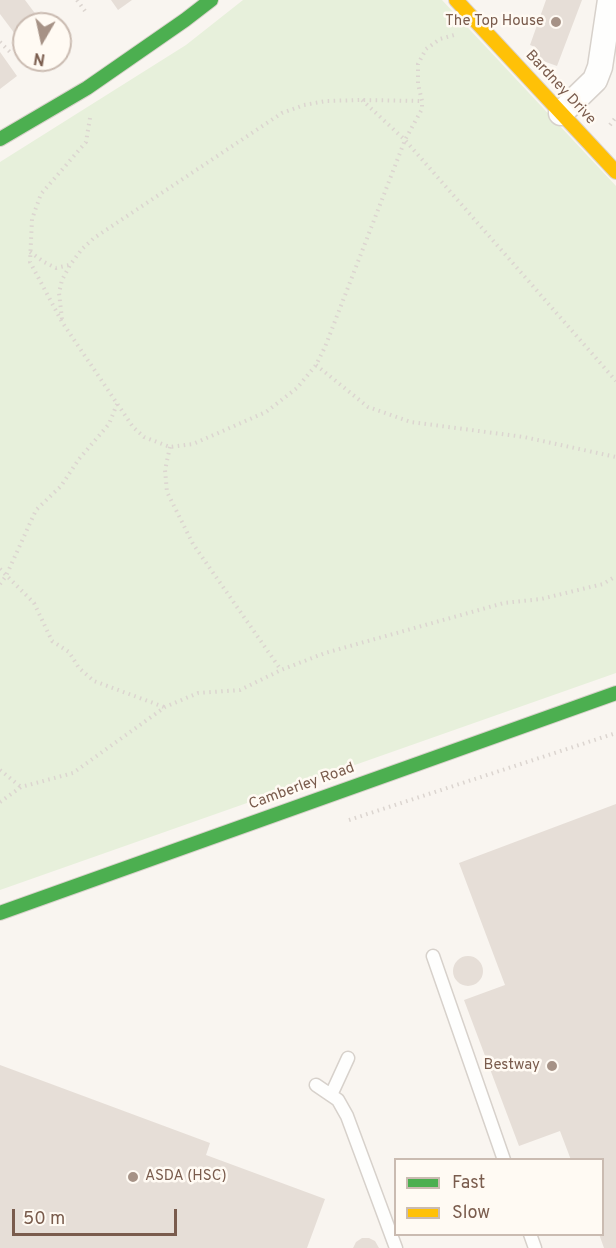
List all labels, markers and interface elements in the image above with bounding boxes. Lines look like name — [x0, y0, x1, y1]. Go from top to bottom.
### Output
north arrow — [12, 12, 72, 72]
place label: The Top House — [445, 13, 544, 31]
marker: The Top House — [549, 15, 563, 29]
text: N — [32, 47, 47, 69]
street label: Bardney Drive — [521, 47, 599, 129]
street label: Camberley Road — [247, 760, 357, 814]
place label: Bestway — [483, 1057, 540, 1075]
marker: Bestway — [545, 1059, 559, 1073]
legend — [394, 1158, 604, 1236]
place label: ASDA (HSC) — [145, 1168, 227, 1186]
marker: ASDA (HSC) — [126, 1170, 140, 1184]
text: Fast — [452, 1172, 485, 1195]
scale bar — [15, 1197, 180, 1235]
text: Slow — [452, 1202, 490, 1225]
text: 50 m — [23, 1208, 65, 1231]

